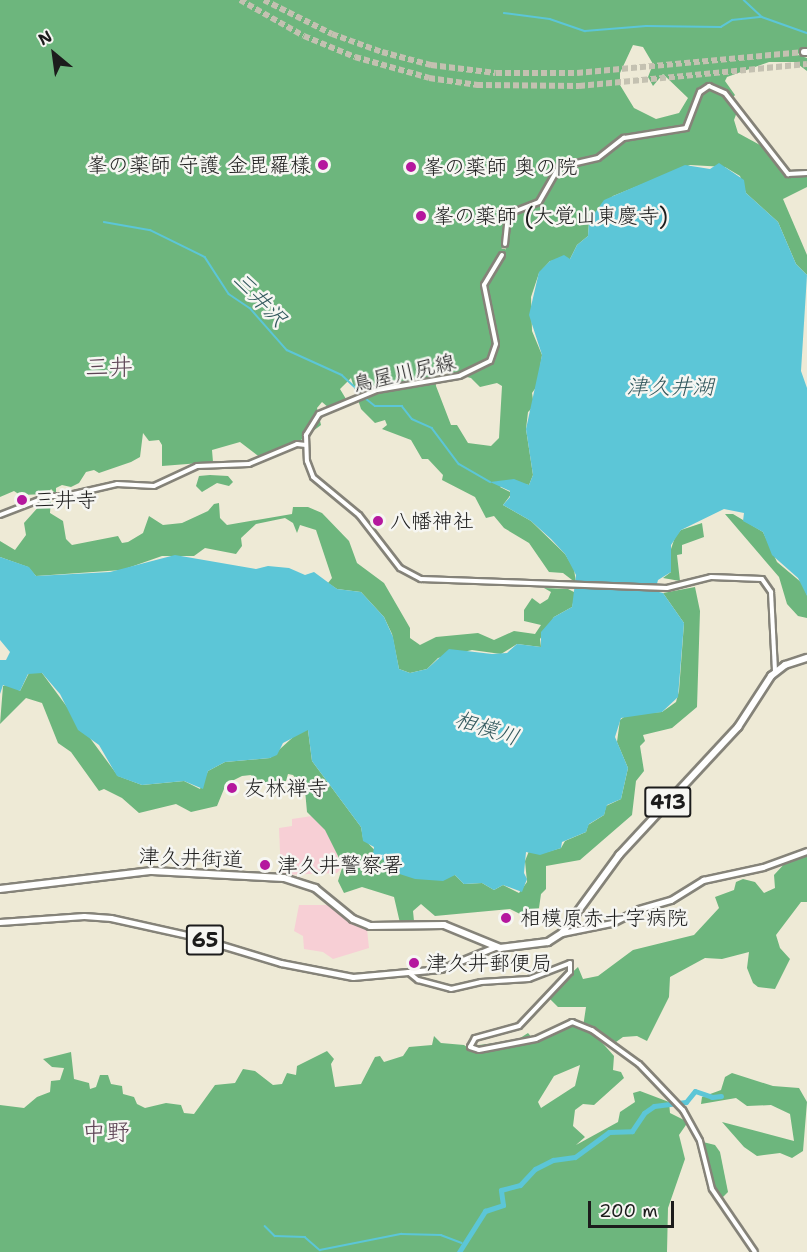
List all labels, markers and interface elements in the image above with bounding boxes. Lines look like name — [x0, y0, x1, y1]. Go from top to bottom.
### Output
north arrow — [24, 24, 84, 84]
text: N — [34, 26, 56, 50]
place label: 峯の薬師 守護 金毘羅樣 — [87, 152, 311, 178]
place label: 峯の薬師 奥の院 — [423, 154, 577, 180]
marker: 峯の薬師 守護 金毘羅樣 — [316, 158, 330, 172]
marker: 峯の薬師 奥の院 — [404, 160, 418, 174]
place label: 峯の薬師 (大覚山東慶寺) — [433, 203, 668, 229]
marker: 峯の薬師 (大覚山東慶寺) — [414, 209, 428, 223]
water label: 三井沢 — [228, 266, 292, 332]
street label: 鳥屋川尻線 — [350, 349, 458, 397]
district label: 三井 — [85, 354, 133, 382]
water label: 津久井湖 — [626, 374, 714, 400]
place label: 三井寺 — [34, 487, 97, 513]
marker: 三井寺 — [15, 493, 29, 507]
place label: 八幡神社 — [390, 508, 474, 534]
marker: 八幡神社 — [371, 514, 385, 528]
water label: 相模川 — [452, 705, 522, 751]
place label: 友林禅寺 — [244, 775, 328, 801]
marker: 友林禅寺 — [225, 781, 239, 795]
road number: 413 — [644, 785, 692, 819]
street label: 津久井街道 — [138, 844, 244, 872]
place label: 津久井警察署 — [277, 852, 403, 878]
marker: 津久井警察署 — [258, 858, 272, 872]
place label: 相模原赤十字病院 — [520, 905, 688, 931]
marker: 相模原赤十字病院 — [497, 909, 515, 927]
road number: 65 — [186, 923, 224, 957]
place label: 津久井郵便局 — [426, 950, 552, 976]
marker: 津久井郵便局 — [407, 956, 421, 970]
district label: 中野 — [82, 1119, 130, 1147]
scale bar — [591, 1189, 676, 1227]
text: 200 m — [599, 1199, 658, 1223]

